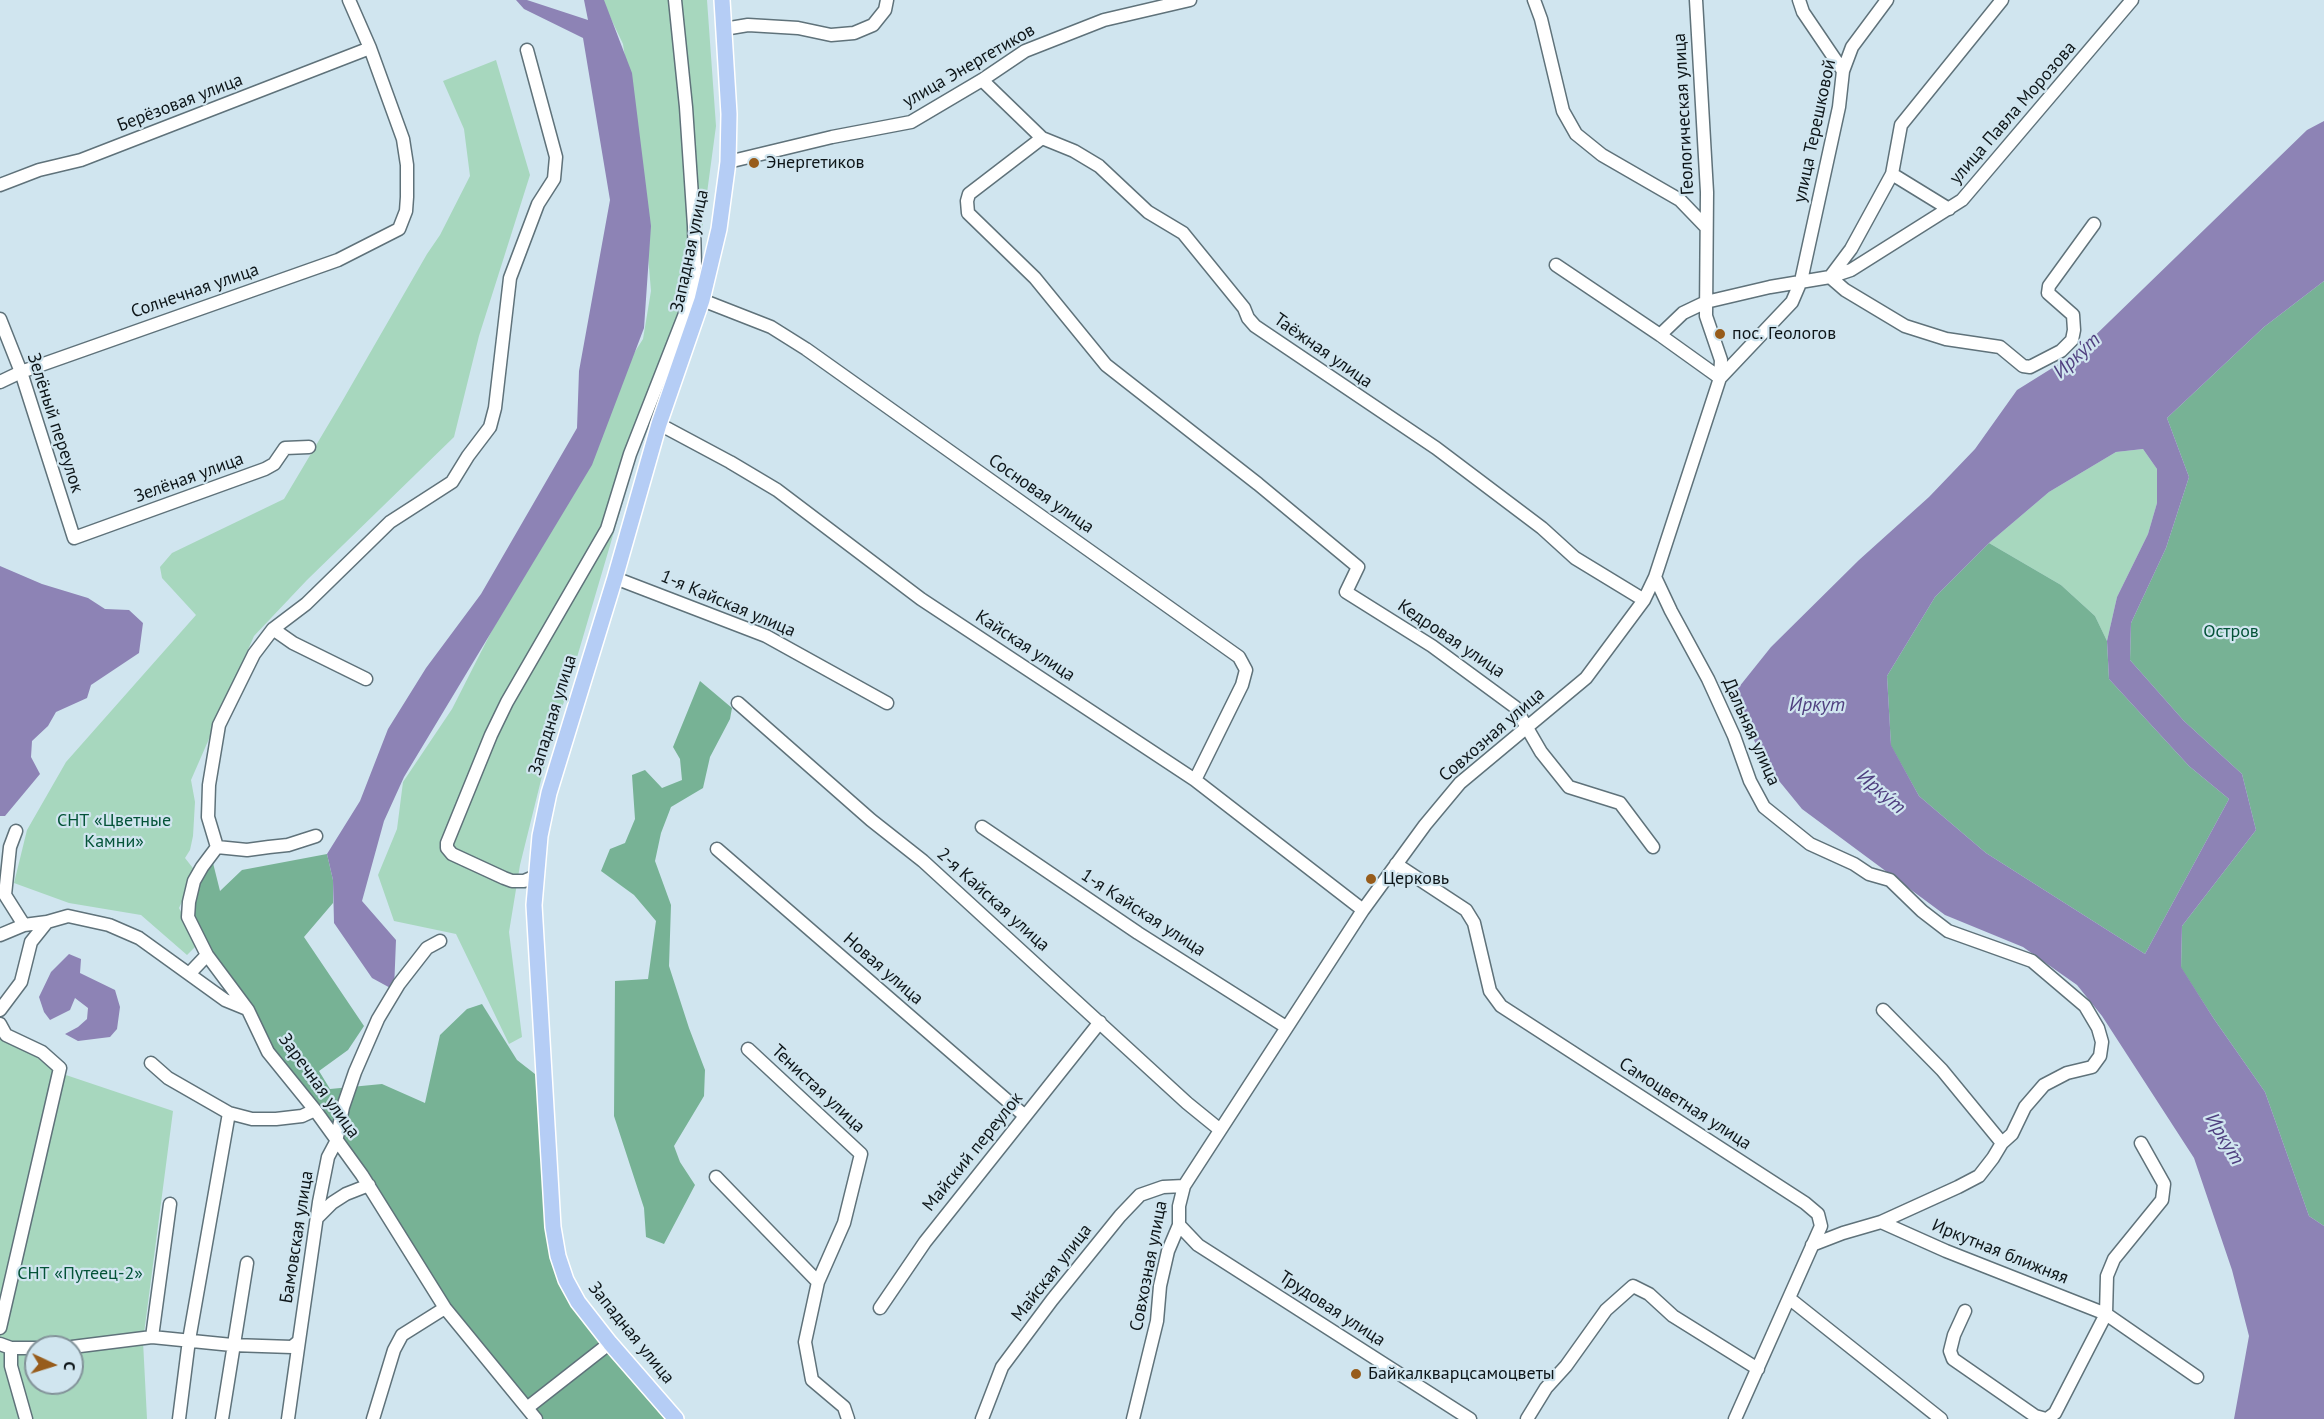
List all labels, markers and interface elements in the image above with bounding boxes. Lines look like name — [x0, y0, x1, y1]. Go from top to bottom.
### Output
street label: улица Энергетиков — [899, 19, 1039, 113]
street label: Геологическая улица — [1669, 32, 1699, 196]
street label: улица Павла Морозова — [1945, 37, 2081, 189]
street label: улица Терешковой — [1789, 57, 1841, 205]
street label: Берёзовая улица — [114, 69, 246, 137]
place label: Энергетиков — [766, 152, 865, 174]
marker: Энергетиков — [747, 156, 761, 170]
street label: Западная улица — [666, 188, 714, 314]
street label: Солнечная улица — [128, 259, 262, 323]
street label: Таёжная улица — [1269, 309, 1377, 393]
place label: пос. Геологов — [1732, 323, 1836, 345]
marker: пос. Геологов — [1713, 327, 1727, 341]
water label: Ирку́т — [2048, 328, 2106, 384]
street label: Зелёный переулок — [22, 350, 88, 496]
street label: Зелёная улица — [132, 448, 246, 508]
street label: Сосновая улица — [984, 450, 1098, 538]
street label: 1-я Кайская улица — [657, 566, 799, 642]
street label: Кедровая улица — [1393, 595, 1509, 683]
street label: Кайская улица — [971, 606, 1079, 686]
park label: Остров — [2203, 621, 2259, 643]
street label: Западная улица — [524, 652, 582, 778]
street label: Дальняя улица — [1718, 675, 1784, 789]
street label: Совхозная улица — [1435, 683, 1549, 787]
water label: Иркут — [1789, 693, 1845, 717]
water label: Ирку́т — [1852, 765, 1910, 819]
park label: СНТ «Цветные Камни» — [57, 810, 171, 852]
street label: 2-я Кайская улица — [932, 844, 1054, 956]
street label: 1-я Кайская улица — [1077, 865, 1209, 961]
place label: Церковь — [1383, 868, 1449, 890]
marker: Церковь — [1364, 872, 1378, 886]
street label: Новая улица — [839, 928, 927, 1010]
street label: Заречная улица — [274, 1029, 364, 1143]
street label: Тенистая улица — [767, 1040, 869, 1138]
street label: Самоцветная улица — [1615, 1053, 1755, 1155]
street label: Майский переулок — [918, 1088, 1028, 1216]
water label: Ирку́т — [2199, 1109, 2249, 1169]
street label: Бамовская улица — [276, 1169, 318, 1305]
street label: Совхозная улица — [1126, 1199, 1172, 1333]
street label: Иркутная ближняя — [1929, 1215, 2071, 1289]
street label: Майская улица — [1007, 1220, 1097, 1326]
park label: СНТ «Путеец-2» — [17, 1263, 143, 1285]
street label: Трудовая улица — [1275, 1267, 1389, 1351]
street label: Западная улица — [583, 1278, 679, 1388]
north arrow — [24, 1335, 84, 1395]
text: С — [60, 1361, 80, 1371]
place label: Байкалкварцсамоцветы — [1368, 1363, 1555, 1385]
marker: Байкалкварцсамоцветы — [1349, 1367, 1363, 1381]

